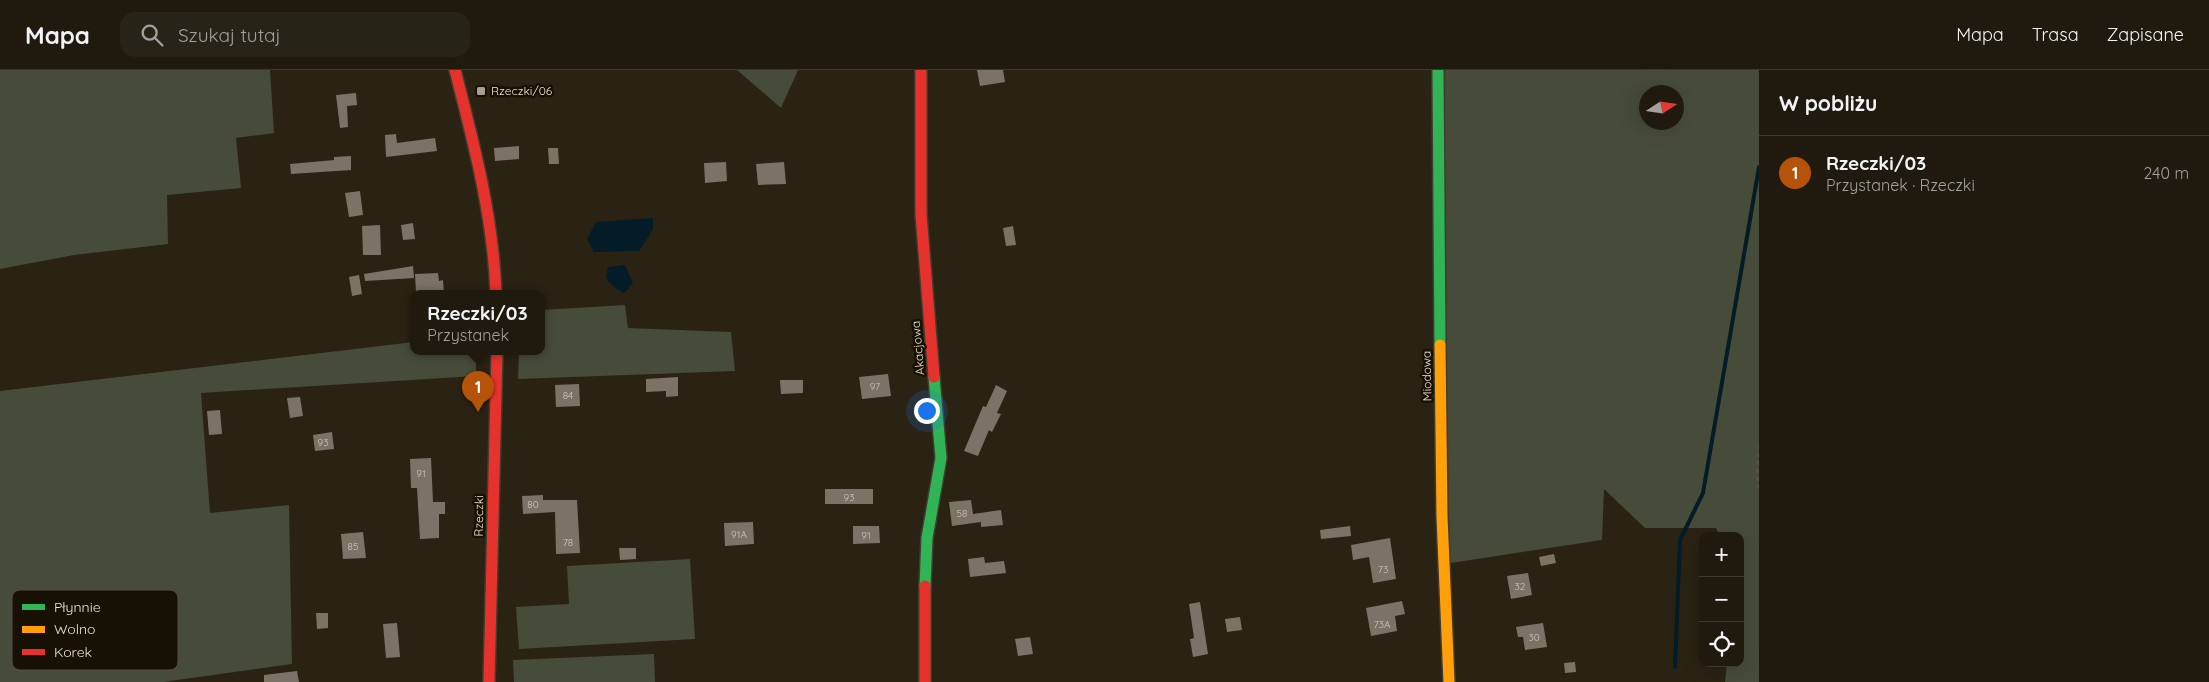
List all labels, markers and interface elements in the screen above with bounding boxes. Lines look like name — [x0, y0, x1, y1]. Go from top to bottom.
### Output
search box — [120, 12, 470, 57]
text: Mapa — [25, 20, 90, 50]
icon: search — [138, 21, 166, 49]
text: Szukaj tutaj — [178, 23, 281, 47]
text: Mapa — [1956, 23, 2004, 46]
text: Trasa — [2032, 23, 2079, 46]
text: Zapisane — [2107, 23, 2184, 46]
place label: Rzeczki/06 — [491, 83, 553, 98]
marker: Rzeczki/06 — [475, 85, 487, 97]
north arrow — [1639, 85, 1684, 130]
text: W pobliżu — [1779, 90, 1877, 116]
text: Rzeczki/03 — [1826, 151, 1926, 175]
text: 1 — [1792, 163, 1798, 183]
text: 240 m — [2143, 163, 2189, 183]
text: Przystanek · Rzeczki — [1826, 175, 1975, 195]
popup — [410, 290, 545, 355]
text: Rzeczki/03 — [427, 301, 528, 325]
street label: Akacjowa — [908, 320, 927, 376]
text: Przystanek — [427, 325, 509, 345]
street label: Miodowa — [1419, 351, 1434, 401]
pin: 1 — [462, 371, 494, 412]
house number: 97 — [870, 380, 880, 393]
house number: 84 — [563, 389, 573, 402]
your location — [914, 398, 940, 424]
house number: 93 — [318, 436, 328, 449]
house number: 91 — [416, 467, 426, 480]
house number: 93 — [844, 491, 854, 504]
street label: Rzeczki — [471, 495, 486, 537]
house number: 80 — [527, 498, 539, 511]
house number: 58 — [957, 507, 967, 520]
house number: 91A — [731, 528, 747, 541]
house number: 91 — [861, 529, 871, 542]
map controls — [1699, 532, 1744, 667]
button: + — [1699, 532, 1744, 577]
house number: 78 — [563, 536, 573, 549]
house number: 85 — [348, 540, 358, 553]
house number: 73 — [1378, 563, 1388, 576]
button: − — [1699, 577, 1744, 622]
house number: 32 — [1515, 580, 1526, 593]
legend — [12, 590, 178, 670]
text: Płynnie — [54, 598, 101, 616]
house number: 73A — [1374, 618, 1391, 631]
text: Wolno — [54, 620, 96, 638]
button: locate — [1699, 622, 1744, 667]
house number: 30 — [1528, 631, 1540, 644]
text: Korek — [54, 643, 92, 661]

